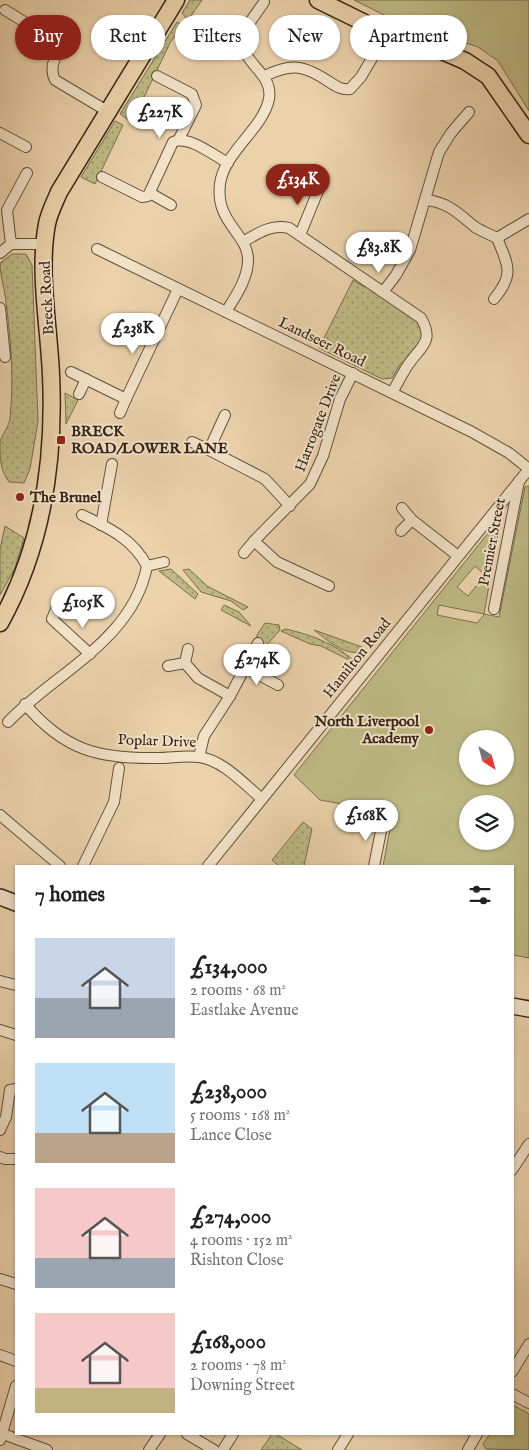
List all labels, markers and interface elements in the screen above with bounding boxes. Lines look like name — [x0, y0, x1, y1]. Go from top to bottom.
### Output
chip: Buy — [15, 15, 81, 60]
chip: Rent — [91, 15, 165, 60]
chip: Filters — [175, 15, 259, 60]
chip: New — [269, 15, 340, 60]
chip: Apartment — [350, 15, 467, 60]
pin: £227K — [125, 96, 195, 139]
text: £227K — [138, 103, 182, 123]
pin: £134K — [263, 164, 333, 206]
text: £134K — [277, 170, 319, 190]
pin: £83.8K — [338, 232, 420, 274]
text: £83.8K — [357, 238, 401, 258]
street label: Breck Road — [36, 260, 58, 335]
pin: £238K — [98, 312, 168, 355]
street label: Landseer Road — [275, 313, 370, 372]
text: £238K — [112, 319, 154, 339]
street label: Harrogate Drive — [291, 371, 345, 475]
place label: BRECK ROAD/LOWER LANE — [71, 422, 229, 458]
marker: BRECK ROAD/LOWER LANE — [55, 434, 67, 446]
place label: The Brunel — [29, 488, 102, 507]
marker: The Brunel — [14, 491, 26, 503]
street label: Premier Street — [474, 496, 510, 588]
pin: £105K — [48, 586, 118, 629]
text: £105K — [62, 593, 104, 613]
street label: Hamilton Road — [319, 613, 396, 702]
pin: £274K — [222, 644, 292, 686]
text: £274K — [234, 650, 280, 670]
place label: North Liverpool Academy — [314, 712, 420, 748]
marker: North Liverpool Academy — [423, 724, 435, 736]
street label: Poplar Drive — [117, 730, 197, 752]
north arrow — [459, 730, 514, 785]
map controls — [459, 730, 514, 850]
button: layers — [459, 795, 514, 850]
pin: £168K — [331, 800, 401, 842]
text: £168K — [345, 806, 387, 826]
icon: filters — [466, 881, 494, 909]
text: 7 homes — [35, 882, 105, 909]
text: £134,000 — [190, 954, 268, 981]
icon: home — [75, 958, 135, 1018]
text: 2 rooms · 68 m² — [190, 981, 286, 1001]
text: Eastlake Avenue — [190, 1001, 299, 1021]
text: £238,000 — [190, 1079, 267, 1106]
icon: home — [75, 1083, 135, 1143]
text: 5 rooms · 168 m² — [190, 1106, 290, 1126]
text: Lance Close — [190, 1126, 272, 1146]
text: £274,000 — [190, 1204, 271, 1231]
icon: home — [75, 1208, 135, 1268]
text: 4 rooms · 152 m² — [190, 1231, 292, 1251]
text: Rishton Close — [190, 1251, 284, 1271]
text: £168,000 — [190, 1329, 266, 1356]
icon: home — [75, 1333, 135, 1393]
text: 2 rooms · 78 m² — [190, 1356, 287, 1376]
text: Downing Street — [190, 1376, 295, 1396]

